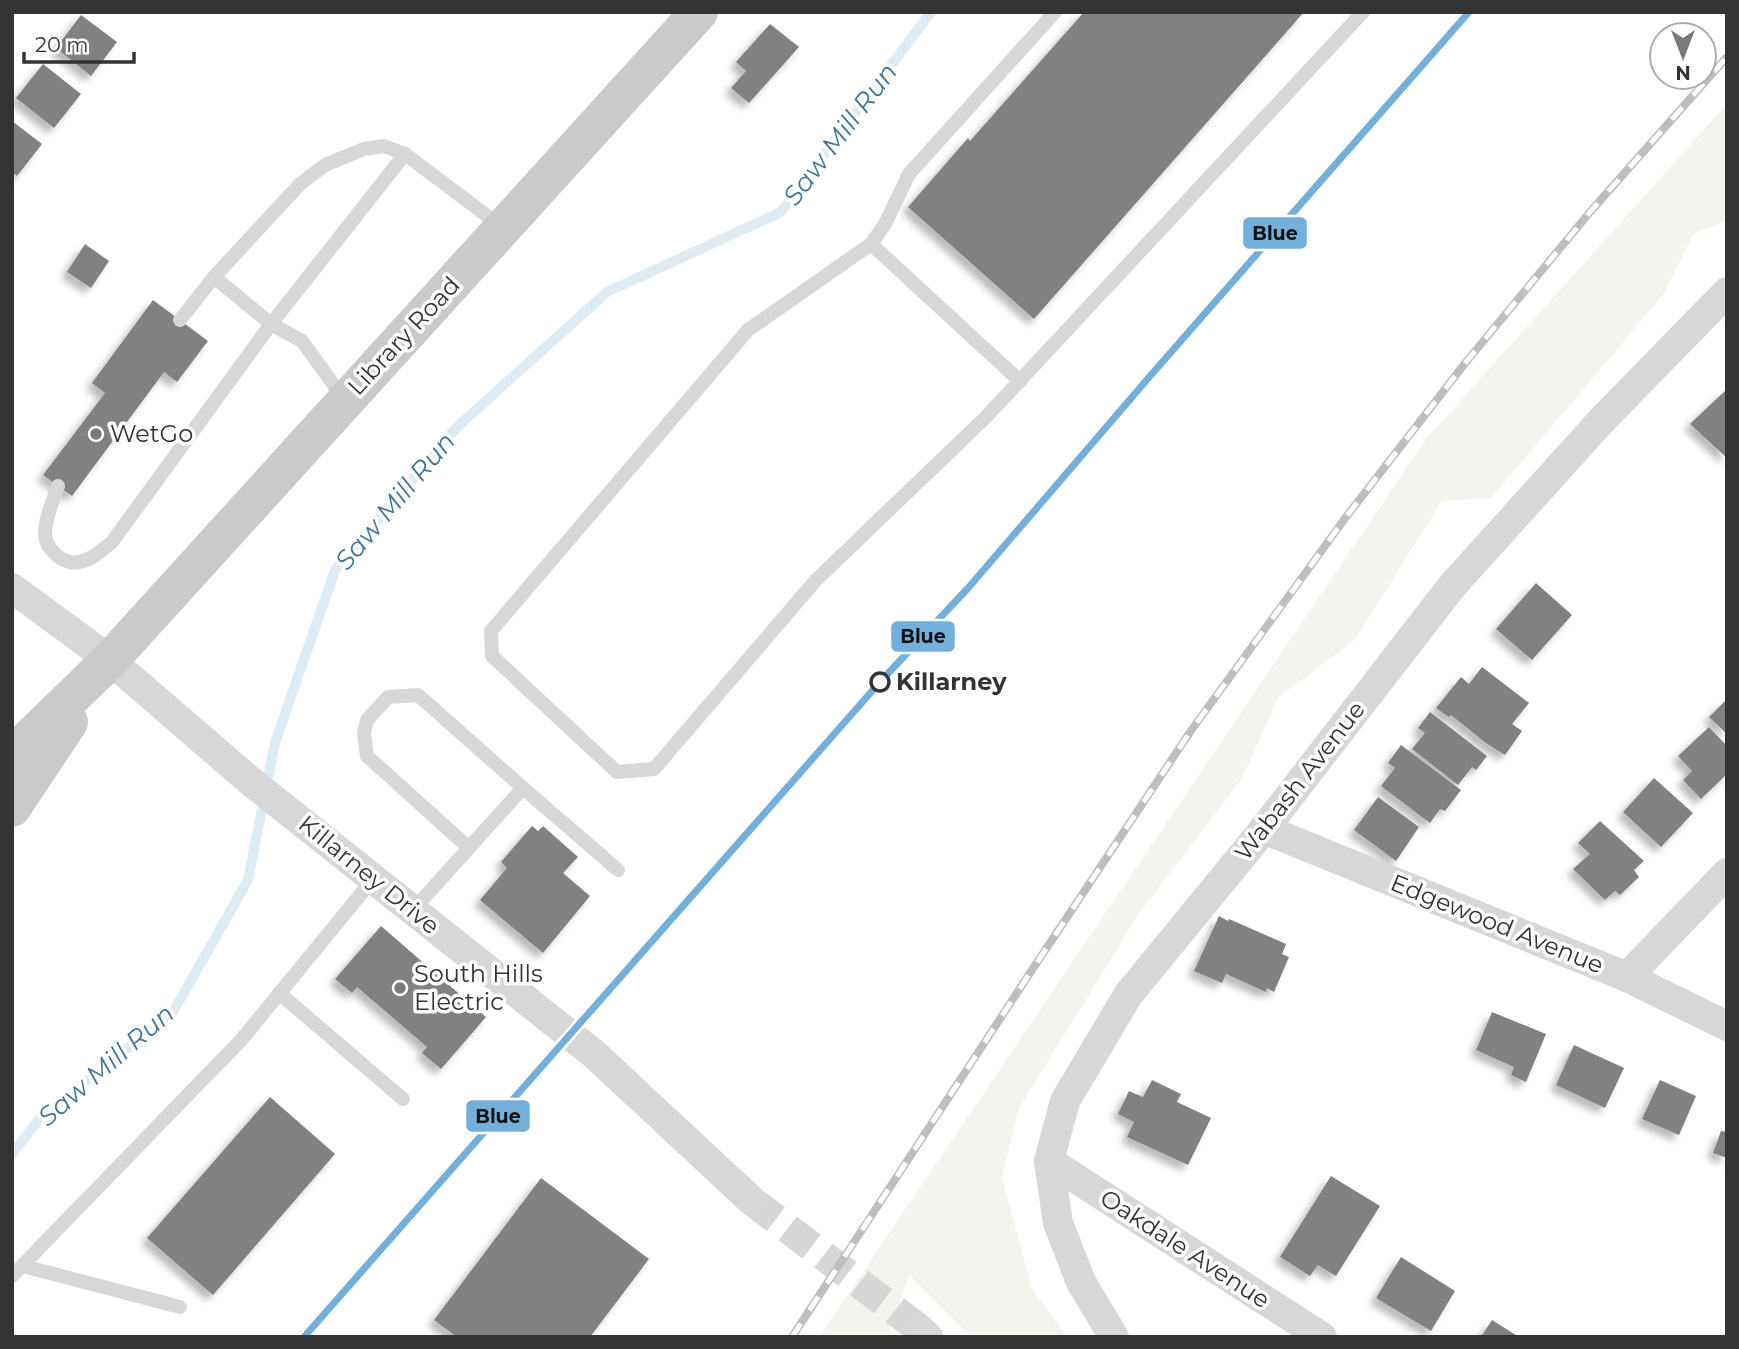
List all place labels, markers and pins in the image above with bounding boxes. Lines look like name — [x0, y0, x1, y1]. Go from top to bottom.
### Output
place label: WetGo — [110, 419, 193, 448]
marker: WetGo — [88, 426, 104, 442]
place label: Killarney — [896, 667, 1007, 696]
marker: Killarney — [870, 672, 890, 692]
place label: South Hills Electric — [414, 959, 543, 1016]
marker: South Hills Electric — [392, 980, 408, 996]

